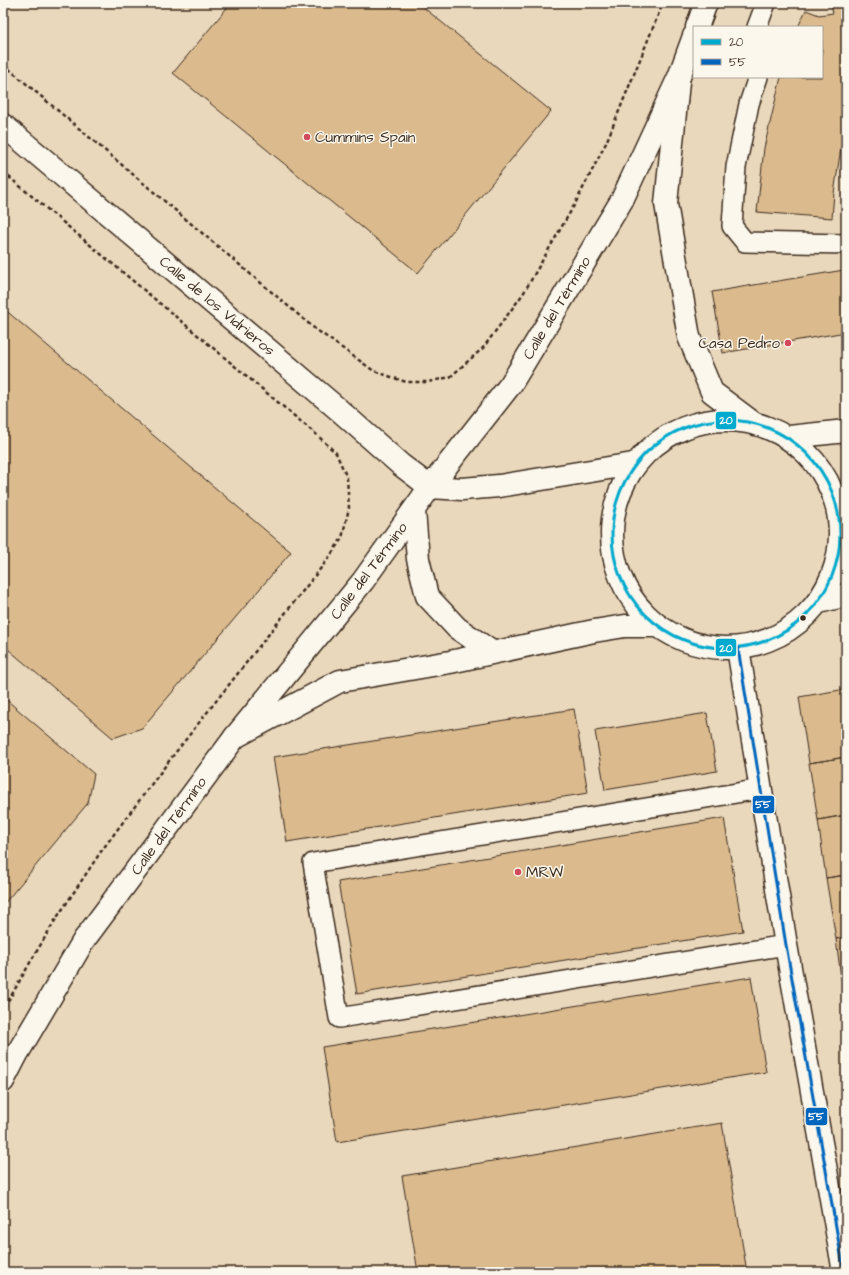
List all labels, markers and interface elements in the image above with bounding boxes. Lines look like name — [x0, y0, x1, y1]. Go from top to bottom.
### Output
legend — [693, 26, 823, 78]
text: 20 — [729, 34, 744, 51]
text: 55 — [729, 54, 746, 71]
place label: Cummins Spain — [315, 127, 416, 148]
marker: Cummins Spain — [302, 132, 312, 142]
street label: Calle de los Vidrieros — [155, 251, 280, 361]
street label: Calle del Término — [518, 252, 596, 364]
place label: Casa Pedro — [698, 333, 781, 354]
marker: Casa Pedro — [783, 338, 793, 348]
line badge: 20 — [715, 411, 737, 430]
text: 20 — [718, 413, 733, 428]
street label: Calle del Término — [325, 518, 413, 624]
unlabelled marker — [798, 613, 808, 623]
line badge: 20 — [715, 638, 737, 657]
text: 20 — [718, 641, 733, 656]
street label: Calle del Término — [126, 772, 212, 879]
line badge: 55 — [752, 795, 775, 814]
text: 55 — [755, 797, 771, 812]
place label: MRW — [526, 862, 563, 883]
marker: MRW — [513, 867, 523, 877]
line badge: 55 — [805, 1107, 828, 1126]
text: 55 — [808, 1109, 824, 1124]

